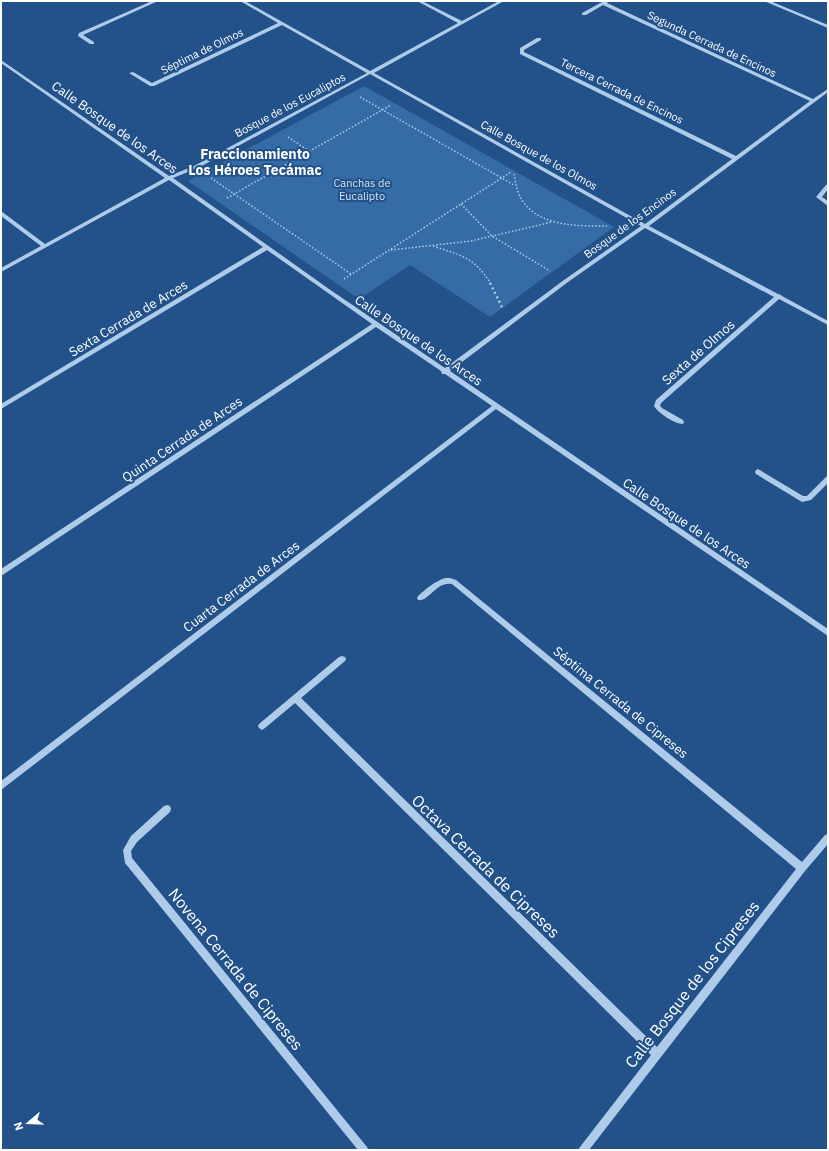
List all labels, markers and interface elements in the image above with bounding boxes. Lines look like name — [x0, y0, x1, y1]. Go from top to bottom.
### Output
street label: Segunda Cerrada de Encinos — [645, 8, 779, 80]
street label: Séptima de Olmos — [158, 25, 246, 77]
street label: Tercera Cerrada de Encinos — [558, 55, 686, 127]
street label: Bosque de los Eucaliptos — [232, 70, 348, 140]
street label: Calle Bosque de los Arces — [48, 77, 181, 178]
street label: Calle Bosque de los Olmos — [478, 117, 600, 193]
district label: Fraccionamiento Los Héroes Tecámac — [188, 145, 322, 179]
park label: Canchas de Eucalipto — [334, 176, 390, 203]
street label: Bosque de los Encinos — [581, 185, 679, 261]
street label: Sexta Cerrada de Arces — [66, 276, 191, 361]
street label: Calle Bosque de los Arces — [352, 291, 486, 390]
street label: Sexta de Olmos — [658, 316, 738, 389]
street label: Quinta Cerrada de Arces — [119, 393, 246, 486]
street label: Calle Bosque de los Arces — [620, 474, 754, 573]
street label: Cuarta Cerrada de Arces — [180, 537, 303, 636]
street label: Séptima Cerrada de Cipreses — [550, 643, 692, 762]
street label: Octava Cerrada de Cipreses — [408, 790, 564, 942]
street label: Novena Cerrada de Cipreses — [164, 884, 308, 1054]
street label: Calle Bosque de los Cipreses — [620, 896, 764, 1072]
north arrow — [8, 1103, 48, 1143]
text: N — [11, 1120, 26, 1132]

